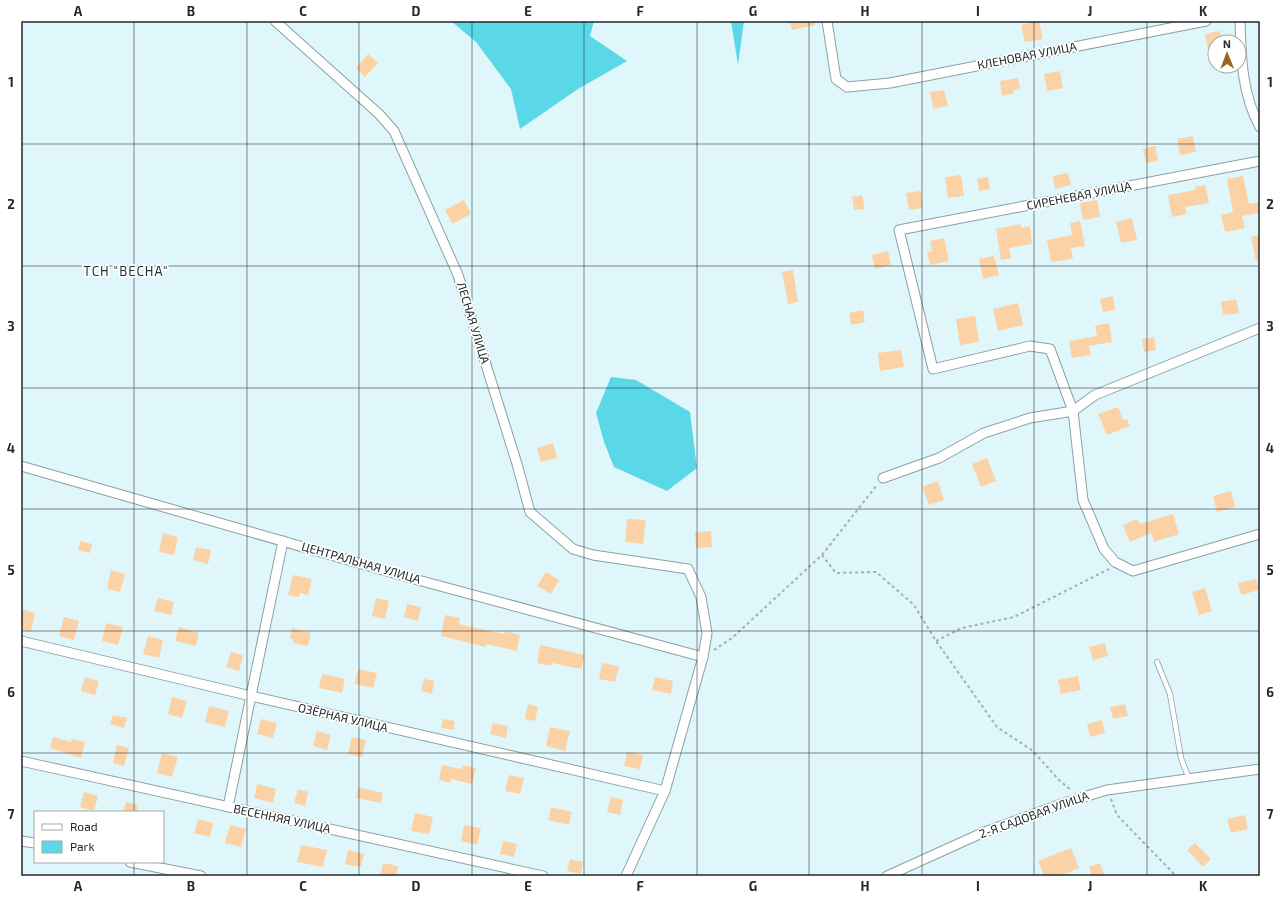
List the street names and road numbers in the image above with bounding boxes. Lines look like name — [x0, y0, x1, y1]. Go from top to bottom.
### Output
street label: КЛЕНОВАЯ УЛИЦА — [976, 38, 1078, 72]
street label: СИРЕНЕВАЯ УЛИЦА — [1025, 178, 1133, 212]
street label: ЛЕСНАЯ УЛИЦА — [455, 280, 493, 366]
street label: ЦЕНТРАЛЬНАЯ УЛИЦА — [300, 538, 423, 586]
street label: ОЗЁРНАЯ УЛИЦА — [297, 700, 390, 734]
street label: 2-Я САДОВАЯ УЛИЦА — [977, 788, 1091, 840]
street label: ВЕСЕННЯЯ УЛИЦА — [232, 801, 333, 835]

